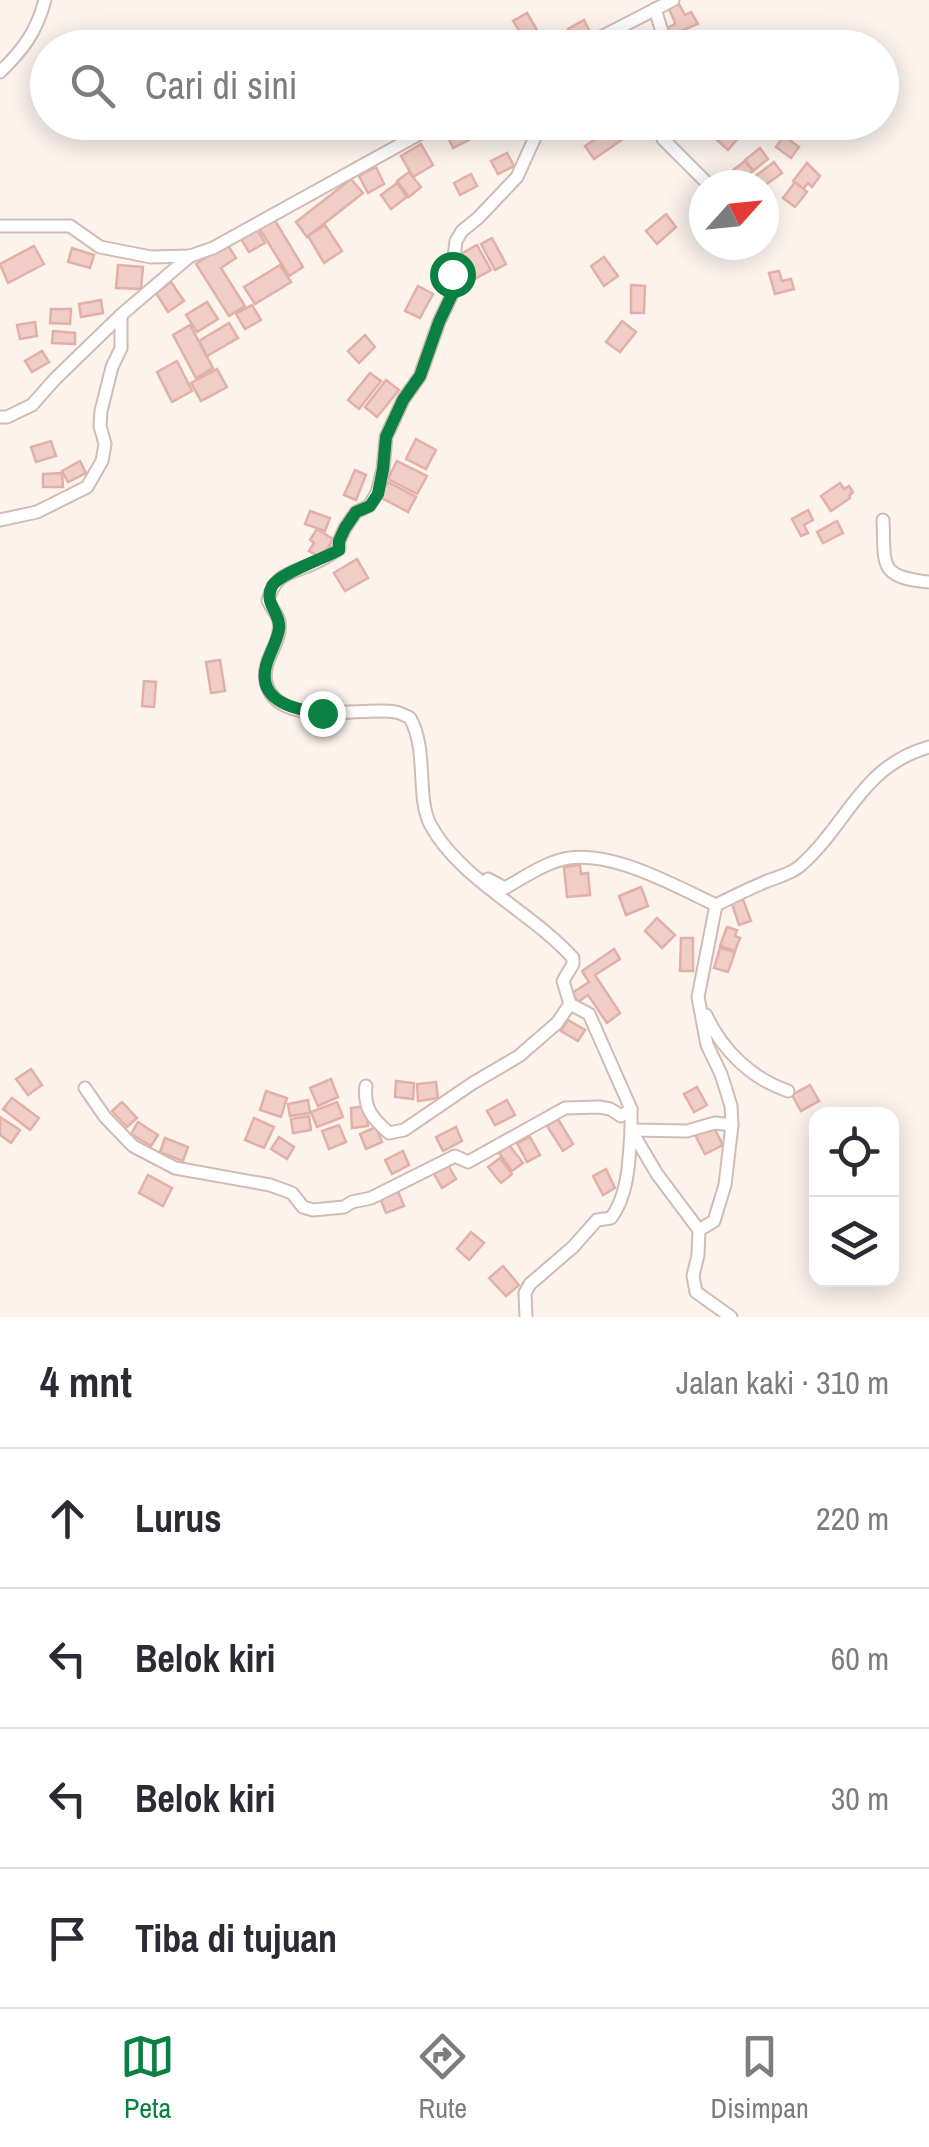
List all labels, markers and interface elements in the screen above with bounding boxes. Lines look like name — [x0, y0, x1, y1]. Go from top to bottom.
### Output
search box — [30, 30, 899, 140]
icon: search — [65, 58, 120, 113]
text: Cari di sini — [145, 60, 297, 111]
north arrow — [689, 170, 779, 260]
route start — [430, 252, 476, 298]
route end — [300, 691, 346, 737]
map controls — [809, 1107, 899, 1287]
button: locate — [809, 1107, 899, 1197]
button: layers — [809, 1197, 899, 1287]
text: 4 mnt — [40, 1354, 132, 1410]
text: Jalan kaki · 310 m — [676, 1361, 889, 1404]
icon: ahead — [40, 1491, 95, 1546]
text: Lurus — [135, 1493, 222, 1544]
text: 220 m — [816, 1497, 889, 1540]
icon: left — [40, 1631, 95, 1686]
text: Belok kiri — [135, 1633, 275, 1684]
text: 60 m — [831, 1637, 889, 1680]
icon: left — [40, 1771, 95, 1826]
text: Belok kiri — [135, 1773, 275, 1824]
text: 30 m — [831, 1777, 889, 1820]
icon: arrive — [40, 1911, 95, 1966]
text: Tiba di tujuan — [135, 1913, 337, 1964]
tab: Peta — [120, 2029, 175, 2127]
tab: Rute — [415, 2029, 470, 2127]
tab: Disimpan — [711, 2029, 809, 2127]

